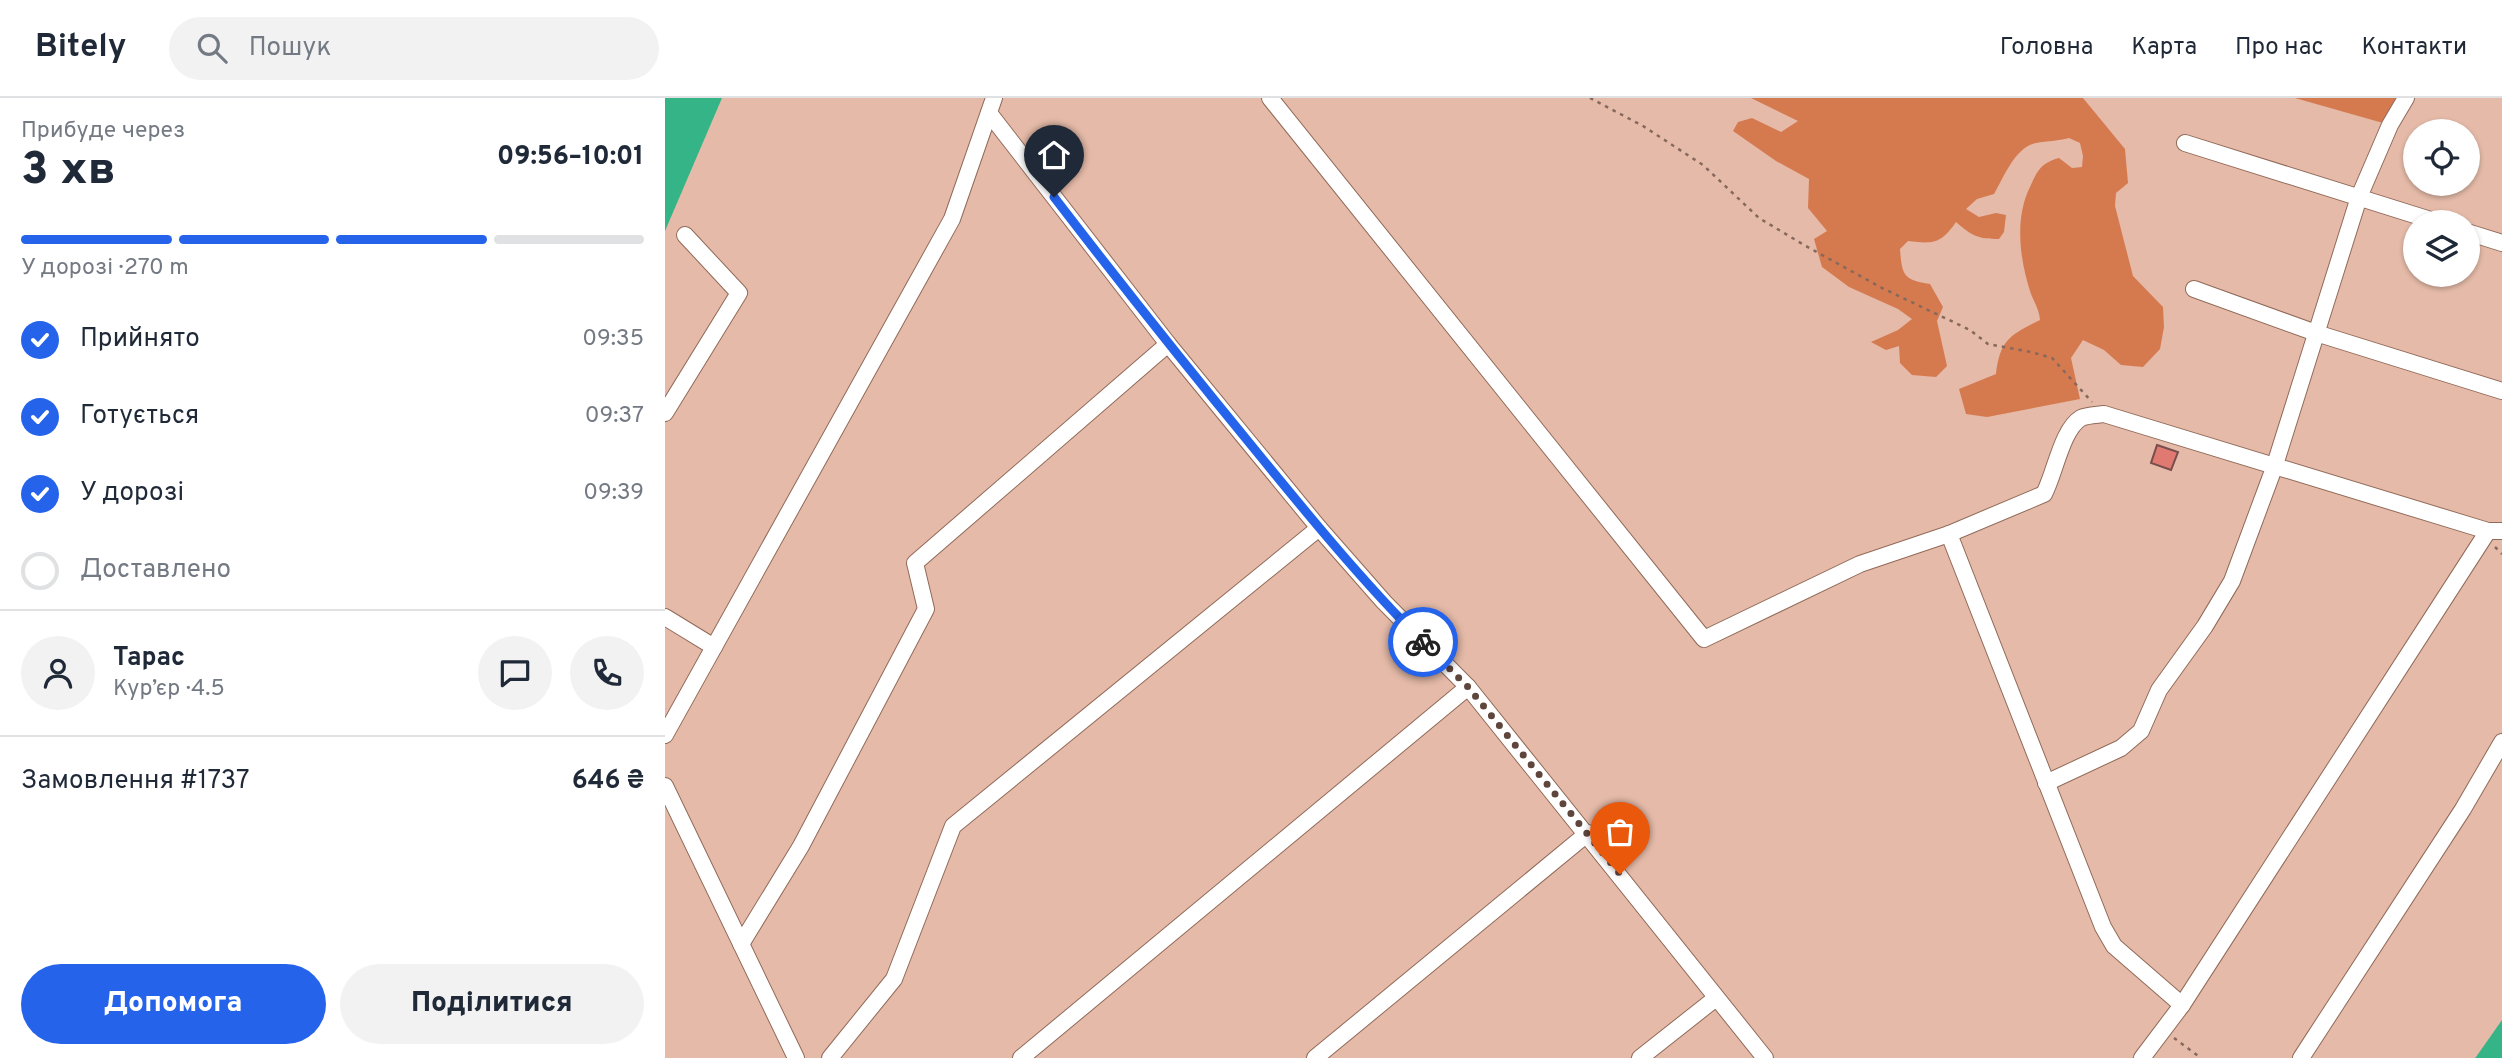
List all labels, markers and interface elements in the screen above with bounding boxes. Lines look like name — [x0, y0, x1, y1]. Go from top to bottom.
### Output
search box — [169, 17, 659, 80]
text: Bitely — [35, 27, 127, 69]
icon: search — [193, 29, 231, 67]
text: Пошук — [249, 32, 331, 65]
text: Головна — [2000, 33, 2093, 63]
text: Карта — [2131, 33, 2197, 63]
text: Про нас — [2235, 33, 2323, 63]
text: Контакти — [2361, 33, 2467, 63]
text: Прибуде через — [21, 117, 185, 146]
map controls — [2403, 119, 2480, 287]
button: locate — [2403, 119, 2480, 196]
pin — [1024, 125, 1084, 197]
icon: home — [1035, 136, 1073, 174]
text: 09:56–10:01 — [497, 141, 644, 174]
text: 3 хв — [21, 142, 116, 201]
button: layers — [2403, 210, 2480, 287]
text: У дорозі · 270 m — [21, 254, 189, 283]
icon: check — [21, 321, 59, 359]
text: Прийнято — [80, 323, 200, 356]
text: 09:35 — [582, 325, 644, 354]
icon: check — [21, 398, 59, 436]
text: Готується — [80, 400, 199, 433]
text: 09:37 — [585, 402, 644, 431]
icon: check — [21, 475, 59, 513]
text: У дорозі — [80, 477, 184, 510]
text: 09:39 — [583, 479, 644, 508]
text: Доставлено — [80, 554, 231, 587]
courier — [1388, 607, 1458, 677]
icon: bike — [1404, 623, 1442, 661]
button: person — [21, 636, 95, 710]
button: chat — [478, 636, 552, 710]
button: phone — [570, 636, 644, 710]
text: Тарас — [113, 642, 185, 675]
text: Кур’єр · 4.5 — [113, 675, 225, 704]
text: Замовлення #1737 — [21, 765, 250, 798]
text: 646 ₴ — [572, 765, 644, 798]
pin — [1590, 802, 1650, 874]
icon: bag — [1601, 813, 1639, 851]
button: Допомога — [21, 964, 326, 1044]
button: Поділитися — [340, 964, 644, 1044]

